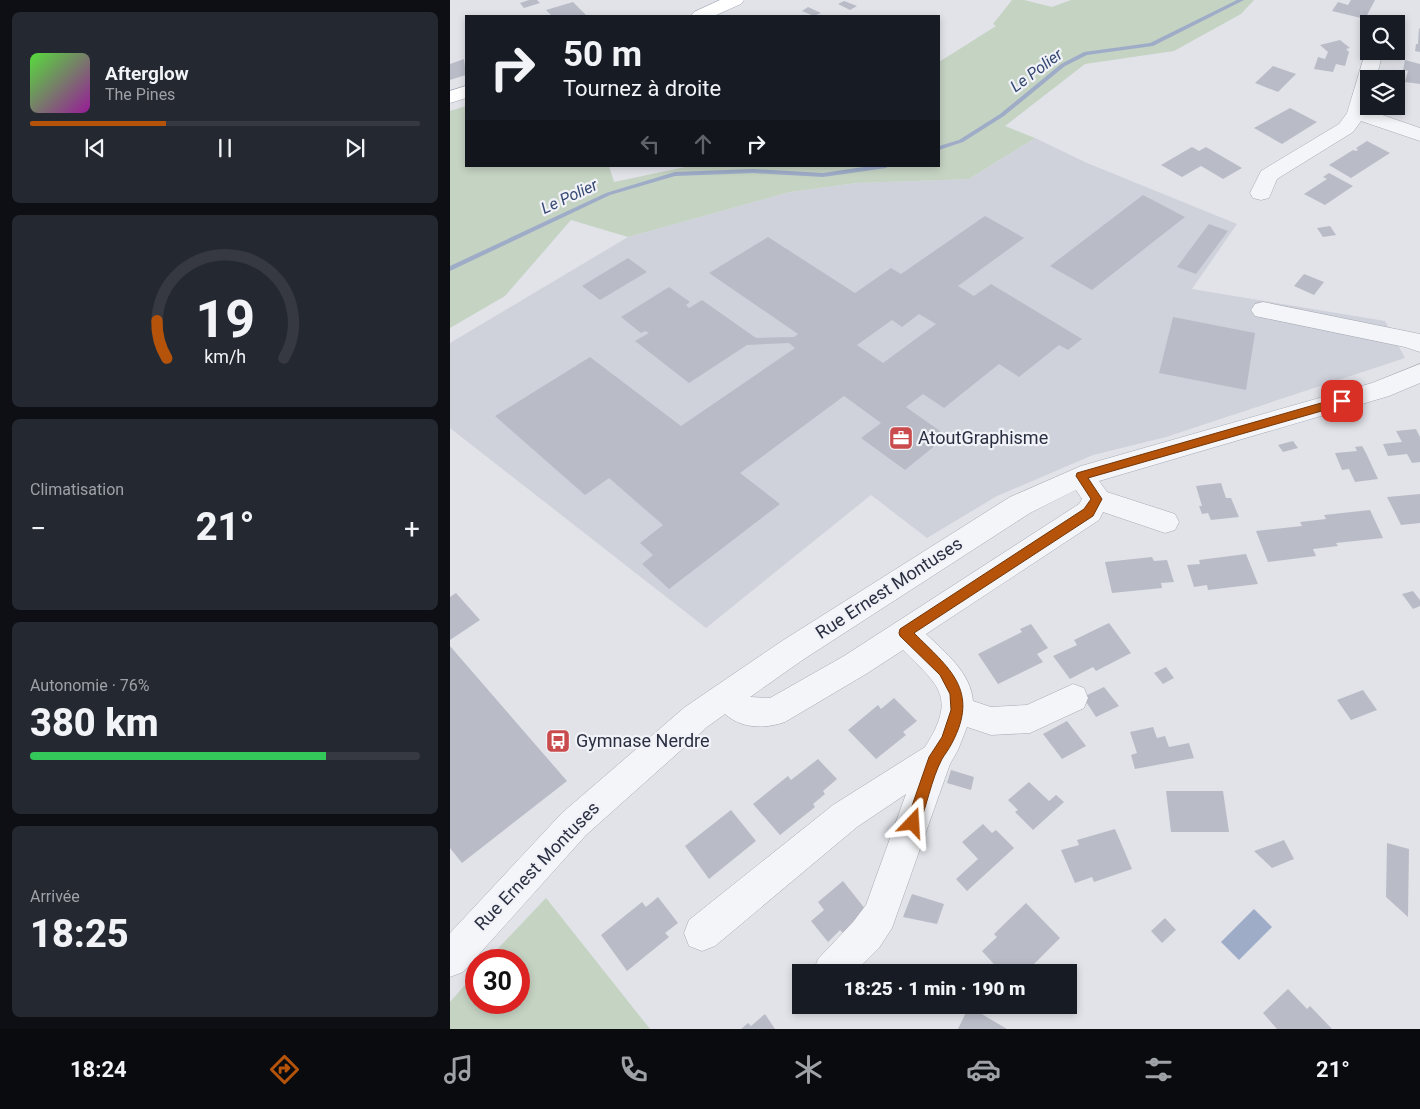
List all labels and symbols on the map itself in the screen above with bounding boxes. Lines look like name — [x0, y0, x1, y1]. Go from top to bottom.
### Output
water label: Le Polier — [1007, 44, 1067, 96]
water label: Le Polier — [538, 175, 601, 218]
pin — [1321, 380, 1363, 422]
office icon: AtoutGraphisme — [888, 425, 914, 451]
place label: AtoutGraphisme — [918, 427, 1048, 448]
street label: Rue Ernest Montuses — [812, 532, 966, 643]
bus stop icon: Gymnase Nerdre — [545, 728, 571, 754]
place label: Gymnase Nerdre — [576, 730, 710, 751]
position arrow — [886, 796, 938, 848]
street label: Rue Ernest Montuses — [470, 797, 603, 934]
speed limit sign: 30 — [465, 949, 530, 1014]

